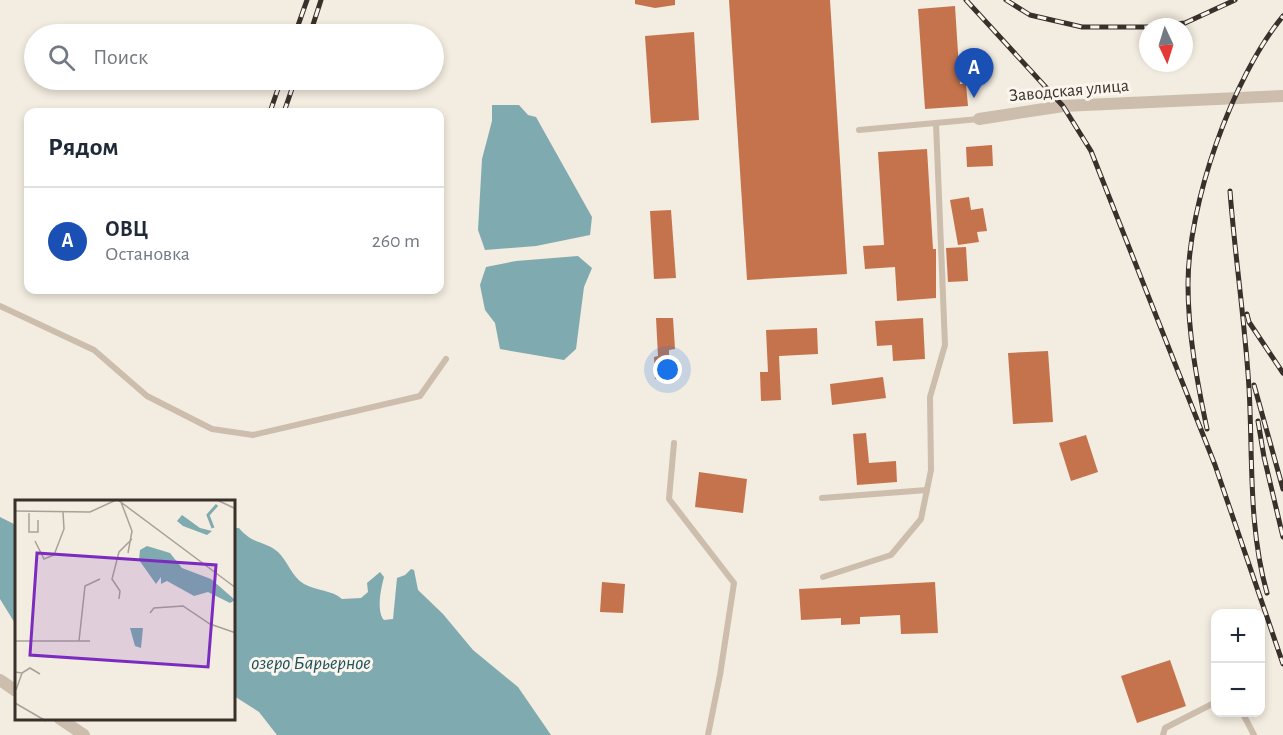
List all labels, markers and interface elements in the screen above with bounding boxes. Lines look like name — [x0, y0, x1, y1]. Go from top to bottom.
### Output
north arrow — [1139, 18, 1193, 72]
search box — [24, 24, 444, 90]
icon: search — [45, 41, 78, 74]
text: Поиск — [93, 46, 148, 68]
pin: A — [954, 48, 994, 98]
street label: Заводская улица — [1008, 77, 1130, 105]
text: Рядом — [48, 134, 119, 160]
text: ОВЦ — [105, 218, 148, 240]
text: A — [62, 231, 74, 251]
text: 260 m — [372, 231, 420, 251]
text: Остановка — [105, 244, 190, 264]
your location — [653, 355, 682, 384]
inset map — [15, 500, 236, 720]
map controls — [1211, 609, 1265, 717]
button: + — [1211, 609, 1265, 663]
water label: озеро Барьерное — [251, 653, 371, 673]
button: − — [1211, 663, 1265, 717]

